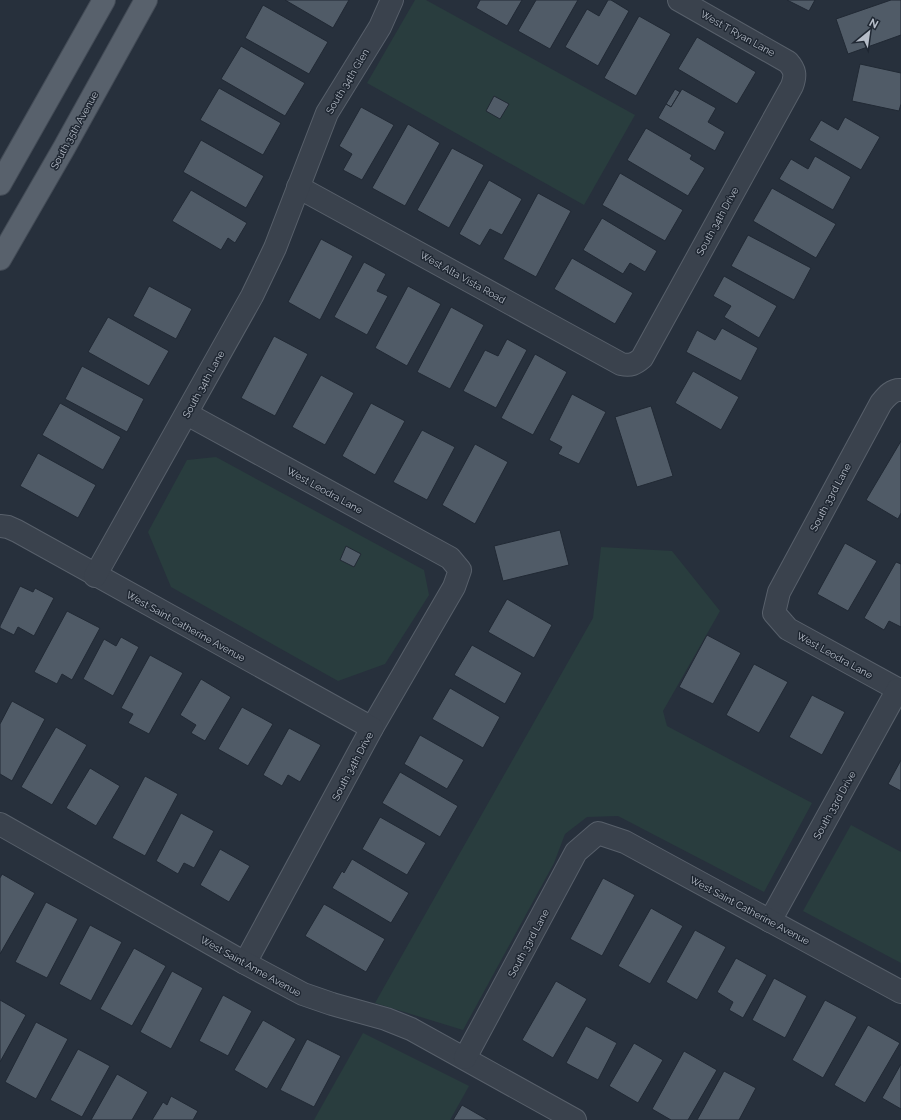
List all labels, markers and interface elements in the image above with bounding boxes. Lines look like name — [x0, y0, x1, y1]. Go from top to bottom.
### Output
street label: West T Ryan Lane — [699, 8, 777, 58]
north arrow — [849, 12, 889, 52]
text: N — [867, 16, 880, 31]
street label: South 34th Glen — [324, 47, 371, 116]
street label: South 35th Avenue — [49, 89, 100, 171]
street label: South 34th Drive — [694, 185, 741, 257]
street label: West Alta Vista Road — [418, 249, 507, 305]
street label: South 34th Lane — [180, 349, 227, 420]
street label: South 33rd Lane — [808, 461, 853, 533]
street label: West Leodra Lane — [285, 465, 365, 516]
street label: West Saint Catherine Avenue — [125, 589, 247, 664]
street label: West Leodra Lane — [795, 630, 875, 681]
street label: South 34th Drive — [330, 730, 375, 802]
street label: South 33rd Drive — [811, 769, 858, 841]
street label: West Saint Catherine Avenue — [688, 874, 812, 947]
street label: South 33rd Lane — [506, 907, 551, 979]
street label: West Saint Anne Avenue — [199, 934, 303, 999]

